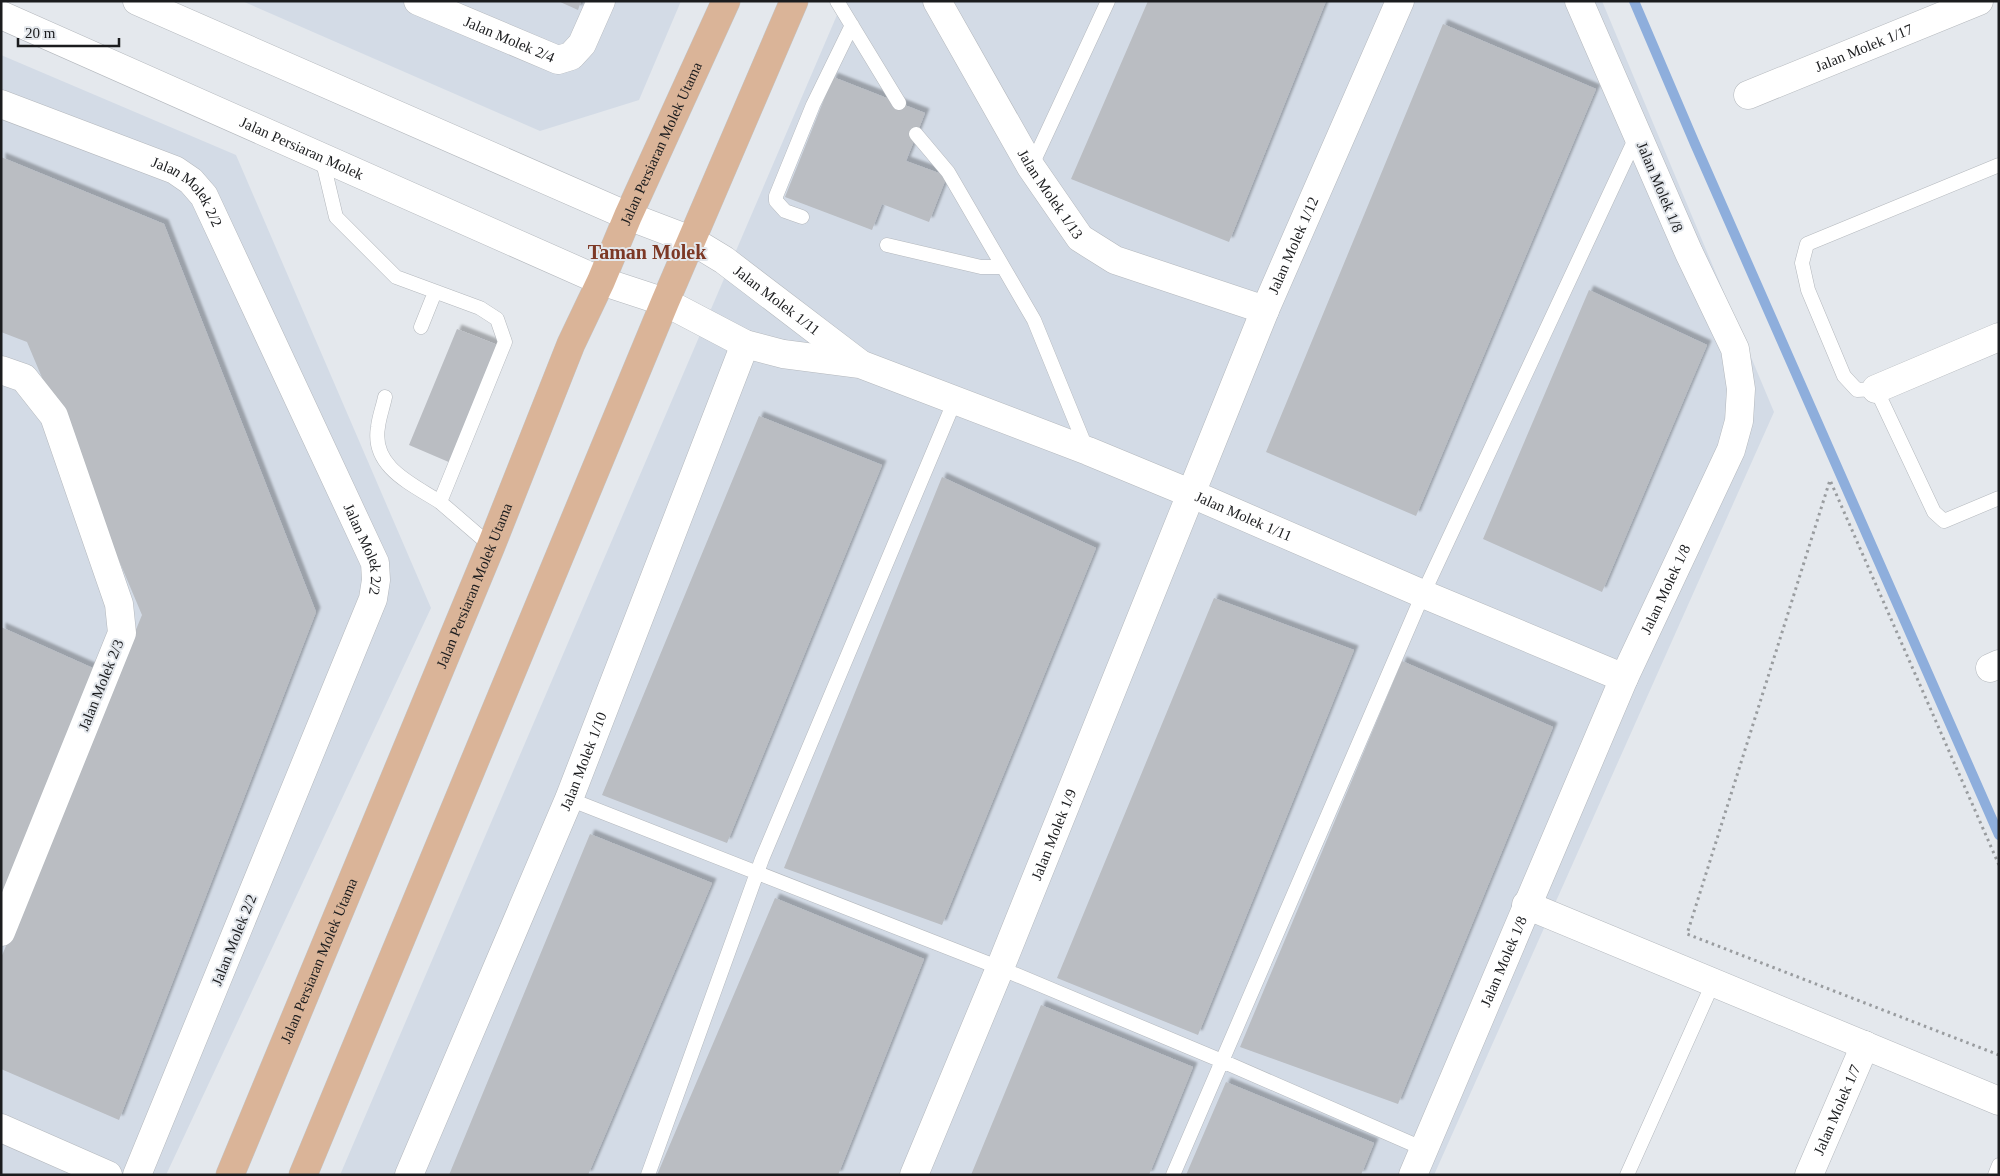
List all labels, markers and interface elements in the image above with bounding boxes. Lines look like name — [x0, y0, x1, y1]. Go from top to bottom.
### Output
street label: Jalan Molek 2/4 — [462, 13, 557, 66]
scale bar — [18, 15, 119, 47]
street label: Jalan Molek 1/17 — [1812, 21, 1916, 75]
text: 20 m — [25, 25, 56, 41]
street label: Jalan Persiaran Molek Utama — [617, 59, 705, 227]
street label: Jalan Persiaran Molek — [238, 114, 366, 183]
street label: Jalan Molek 1/8 — [1634, 139, 1686, 235]
street label: Jalan Molek 1/13 — [1015, 147, 1086, 242]
street label: Jalan Molek 2/2 — [149, 154, 225, 229]
street label: Jalan Molek 1/12 — [1265, 194, 1321, 296]
district label: Taman Molek — [588, 241, 707, 263]
street label: Jalan Molek 1/11 — [731, 262, 823, 338]
street label: Jalan Molek 1/11 — [1193, 488, 1294, 544]
street label: Jalan Persiaran Molek Utama — [433, 500, 515, 671]
street label: Jalan Molek 2/2 — [340, 501, 384, 596]
street label: Jalan Molek 1/8 — [1638, 542, 1693, 636]
street label: Jalan Molek 2/3 — [75, 637, 127, 733]
street label: Jalan Molek 1/10 — [557, 710, 610, 813]
street label: Jalan Molek 1/9 — [1028, 787, 1079, 882]
street label: Jalan Persiaran Molek Utama — [278, 876, 360, 1046]
street label: Jalan Molek 2/2 — [208, 892, 260, 988]
street label: Jalan Molek 1/8 — [1477, 914, 1530, 1009]
street label: Jalan Molek 1/7 — [1811, 1062, 1864, 1157]

